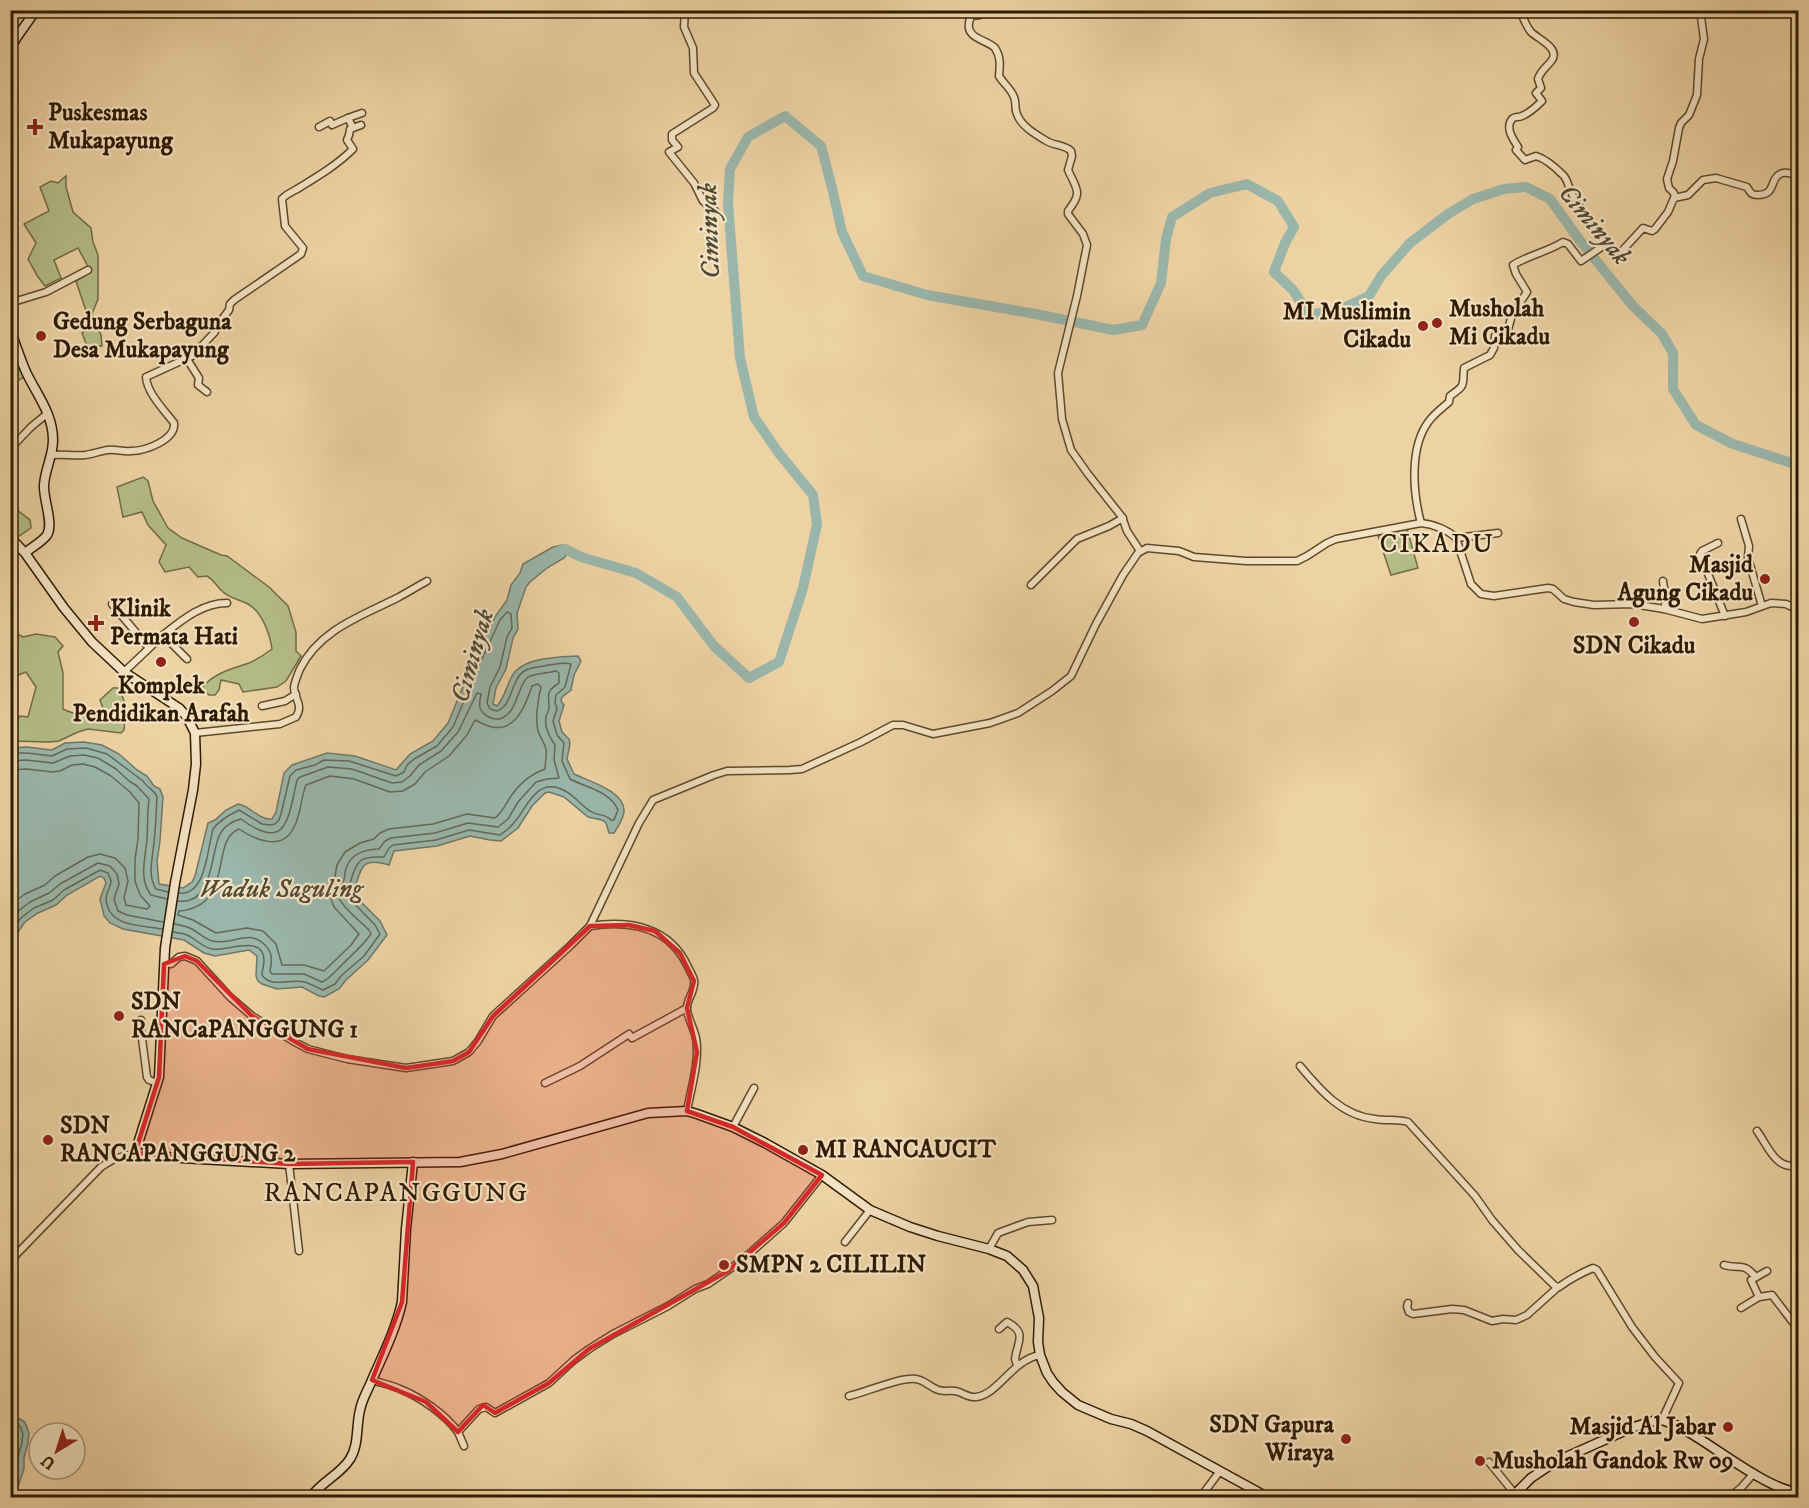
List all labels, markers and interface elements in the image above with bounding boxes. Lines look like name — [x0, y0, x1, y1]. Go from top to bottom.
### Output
place label: Puskesmas Mukapayung — [48, 98, 174, 156]
marker: Puskesmas Mukapayung — [26, 118, 44, 136]
water label: Ciminyak — [1551, 178, 1638, 272]
water label: Ciminyak — [692, 182, 728, 280]
place label: Musholah Mi Cikadu — [1449, 294, 1550, 352]
place label: MI Muslimin Cikadu — [1283, 297, 1411, 355]
place label: Gedung Serbaguna Desa Mukapayung — [53, 307, 232, 365]
marker: Musholah Mi Cikadu — [1430, 316, 1444, 330]
marker: MI Muslimin Cikadu — [1416, 319, 1430, 333]
marker: Gedung Serbaguna Desa Mukapayung — [34, 329, 48, 343]
district label: CIKADU — [1379, 527, 1495, 561]
place label: Masjid Agung Cikadu — [1616, 550, 1754, 608]
marker: Masjid Agung Cikadu — [1758, 572, 1772, 586]
place label: Klinik Permata Hati — [110, 594, 238, 652]
water label: Ciminyak — [444, 605, 502, 707]
marker: Klinik Permata Hati — [87, 614, 105, 632]
marker: SDN Cikadu — [1627, 615, 1641, 629]
place label: SDN Cikadu — [1573, 631, 1696, 661]
marker: Komplek Pendidikan Arafah — [154, 655, 168, 669]
place label: Komplek Pendidikan Arafah — [73, 671, 250, 729]
water label: Waduk Saguling — [199, 873, 365, 906]
place label: SDN RANCaPANGGUNG 1 — [131, 987, 358, 1045]
marker: SDN RANCaPANGGUNG 1 — [112, 1009, 126, 1023]
place label: SDN RANCAPANGGUNG 2 — [60, 1111, 296, 1169]
marker: SDN RANCAPANGGUNG 2 — [41, 1133, 55, 1147]
place label: MI RANCAUCIT — [815, 1135, 997, 1165]
marker: MI RANCAUCIT — [796, 1143, 810, 1157]
district label: RANCAPANGGUNG — [263, 1176, 529, 1210]
place label: SMPN 2 CILILIN — [736, 1250, 926, 1280]
marker: SMPN 2 CILILIN — [717, 1258, 731, 1272]
place label: SDN Gapura Wiraya — [1209, 1410, 1335, 1468]
place label: Masjid Al Jabar — [1570, 1412, 1717, 1442]
marker: Masjid Al Jabar — [1721, 1420, 1735, 1434]
north arrow — [27, 1421, 87, 1481]
marker: SDN Gapura Wiraya — [1339, 1432, 1353, 1446]
place label: Musholah Gandok Rw 09 — [1492, 1446, 1734, 1476]
text: U — [37, 1450, 59, 1474]
marker: Musholah Gandok Rw 09 — [1473, 1454, 1487, 1468]

